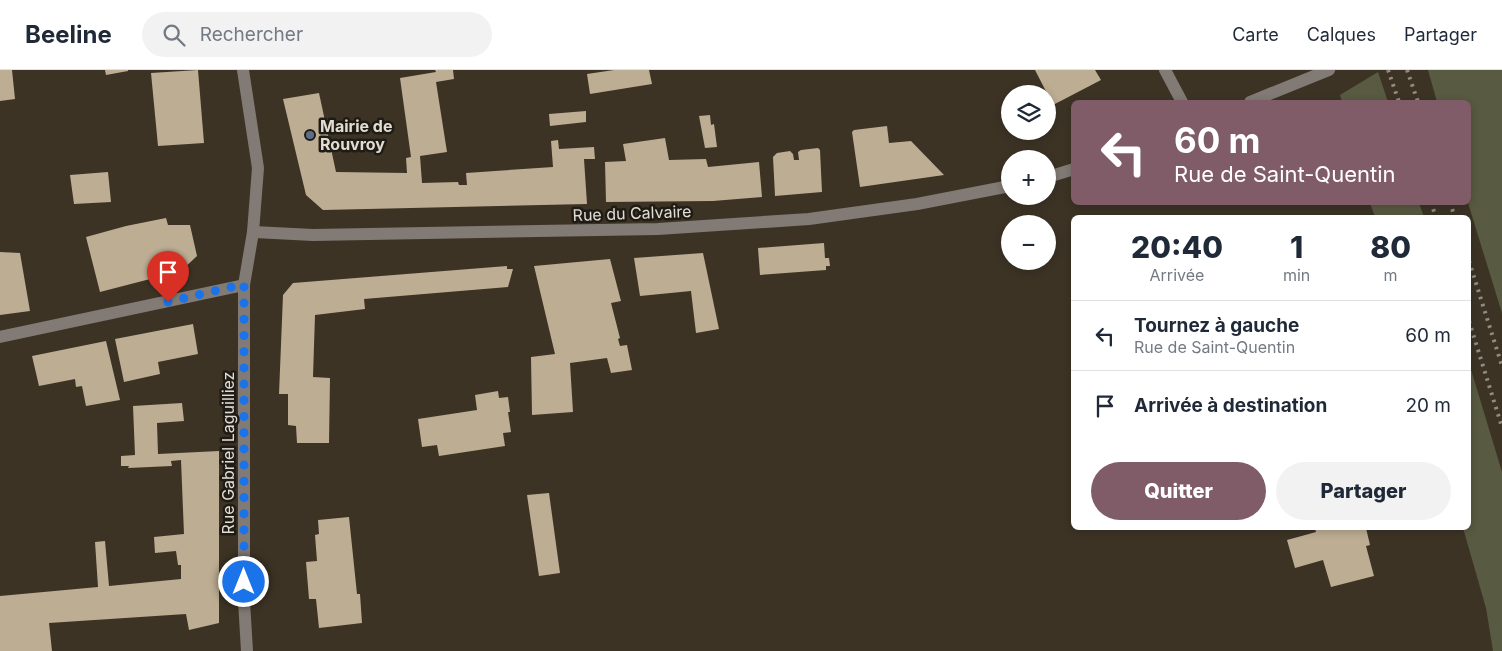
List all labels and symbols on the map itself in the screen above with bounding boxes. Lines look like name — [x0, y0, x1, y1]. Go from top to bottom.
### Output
place label: Mairie de Rouvroy — [320, 116, 392, 154]
marker: Mairie de Rouvroy — [304, 129, 316, 141]
street label: Rue du Calvaire — [572, 201, 692, 225]
pin — [147, 251, 189, 302]
street label: Rue Gabriel Laguilliez — [218, 372, 238, 534]
position arrow — [217, 555, 269, 607]

